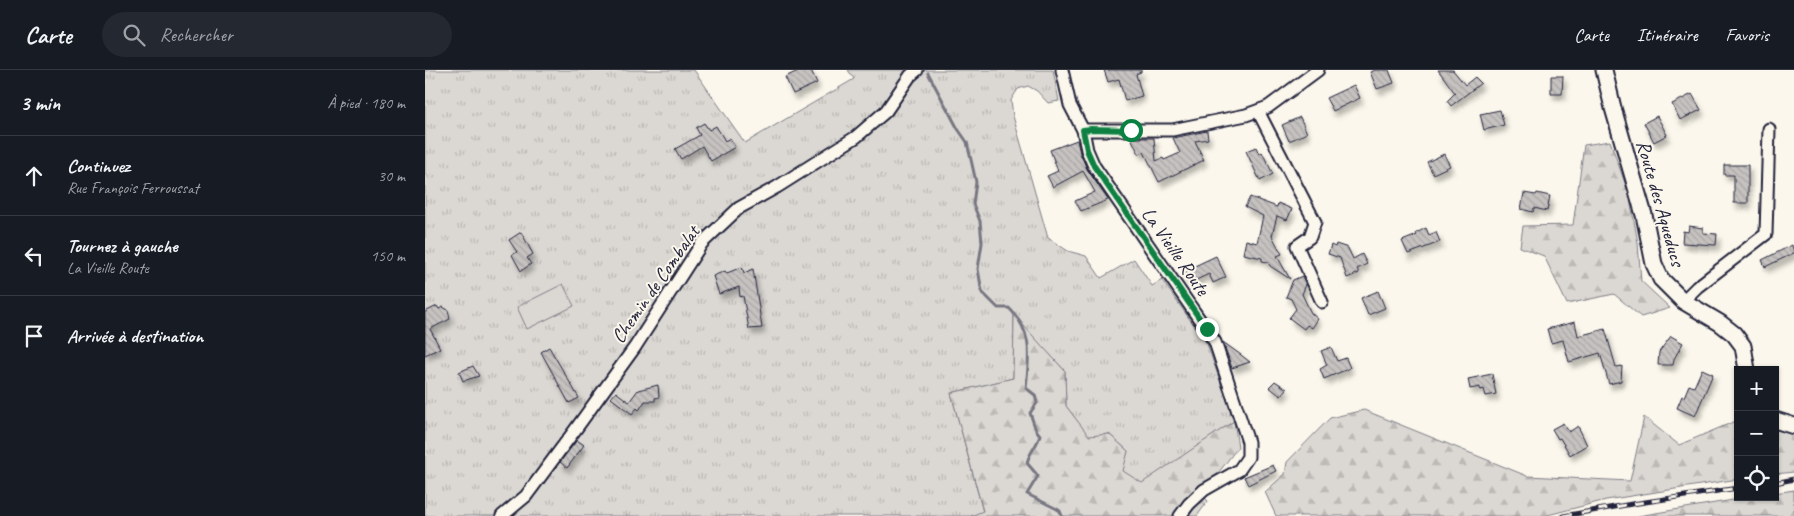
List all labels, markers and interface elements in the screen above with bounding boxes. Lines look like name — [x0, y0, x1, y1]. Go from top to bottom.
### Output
search box — [102, 12, 452, 57]
text: Carte — [25, 20, 72, 50]
icon: search — [120, 21, 148, 49]
text: Rechercher — [160, 23, 233, 47]
text: Carte — [1574, 24, 1609, 46]
text: Itinéraire — [1637, 24, 1698, 46]
text: Favoris — [1726, 24, 1769, 46]
text: 3 min — [20, 90, 60, 116]
text: À pied · 180 m — [327, 93, 405, 113]
route start — [1120, 119, 1143, 142]
street label: Route des Aqueducs — [1631, 137, 1691, 271]
text: Continuez — [67, 154, 130, 178]
icon: ahead — [20, 162, 48, 190]
text: 30 m — [378, 166, 405, 186]
text: Rue François Ferroussat — [67, 178, 199, 198]
street label: La Vieille Route — [1136, 202, 1216, 301]
street label: Chemin de Combalat — [606, 219, 707, 348]
text: Tournez à gauche — [67, 234, 178, 258]
icon: left — [20, 242, 48, 270]
text: 150 m — [371, 246, 405, 266]
text: La Vieille Route — [67, 258, 149, 278]
route end — [1196, 318, 1219, 341]
icon: arrive — [20, 322, 48, 350]
text: Arrivée à destination — [67, 324, 203, 348]
map controls — [1734, 366, 1779, 501]
button: + — [1734, 366, 1779, 411]
button: − — [1734, 411, 1779, 456]
button: locate — [1734, 456, 1779, 501]

